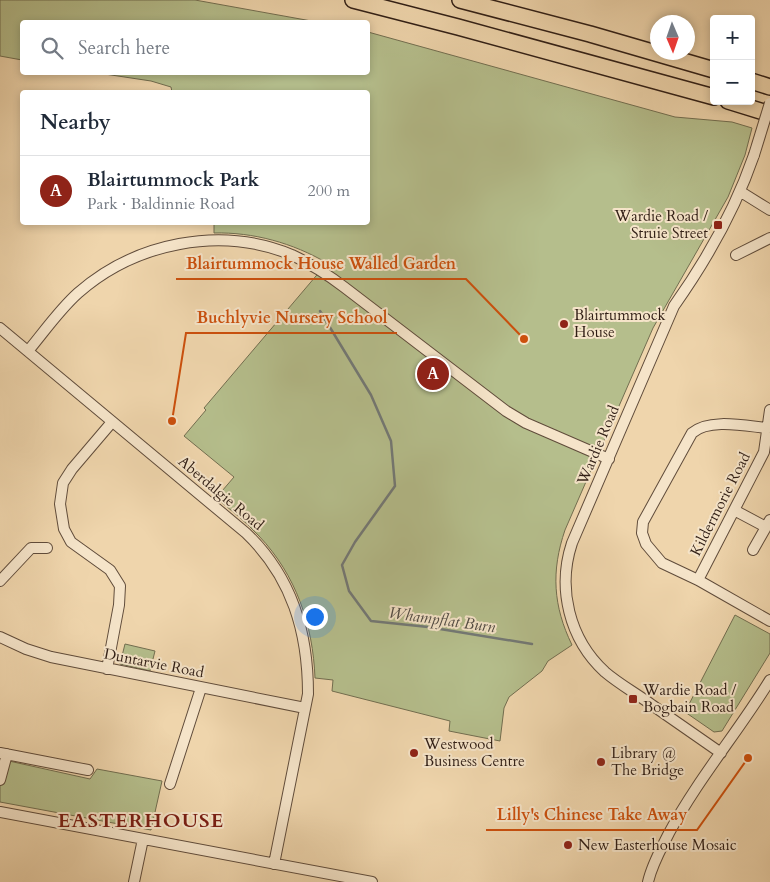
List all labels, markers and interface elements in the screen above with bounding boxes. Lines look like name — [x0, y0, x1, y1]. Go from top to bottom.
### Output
north arrow — [650, 15, 695, 60]
map controls — [710, 15, 755, 105]
button: + — [710, 15, 755, 60]
search box — [20, 20, 370, 75]
icon: search — [38, 34, 66, 62]
text: Search here — [78, 35, 170, 61]
button: − — [710, 60, 755, 105]
text: Nearby — [40, 108, 111, 137]
text: Blairtummock Park — [87, 167, 259, 193]
text: A — [50, 180, 62, 202]
text: 200 m — [308, 180, 350, 202]
text: Park · Baldinnie Road — [87, 193, 235, 215]
place label: Wardie Road / Struie Street — [614, 206, 708, 243]
marker: Wardie Road / Struie Street — [712, 219, 724, 231]
callout: Blairtummock House Walled Garden — [176, 248, 466, 279]
text: Blairtummock House Walled Garden — [186, 253, 457, 275]
callout: Buchlyvie Nursery School — [186, 302, 397, 333]
place label: Blairtummock House — [574, 305, 666, 342]
text: Buchlyvie Nursery School — [197, 307, 388, 329]
marker: Blairtummock House — [558, 318, 570, 330]
pin: A — [417, 355, 449, 393]
street label: Wardie Road — [572, 402, 624, 489]
street label: Kildermorie Road — [685, 449, 755, 559]
street label: Aberdalgie Road — [174, 451, 268, 535]
water label: Whampflat Burn — [387, 602, 497, 638]
your location — [302, 604, 328, 630]
street label: Duntarvie Road — [102, 644, 206, 682]
place label: Wardie Road / Bogbain Road — [642, 680, 737, 717]
marker: Wardie Road / Bogbain Road — [627, 693, 639, 705]
place label: Westwood Business Centre — [423, 734, 525, 771]
place label: Library @ The Bridge — [611, 743, 684, 780]
marker: Westwood Business Centre — [408, 747, 420, 759]
marker: Library @ The Bridge — [595, 756, 607, 768]
callout: Lilly's Chinese Take Away — [486, 799, 697, 830]
text: Lilly's Chinese Take Away — [497, 804, 687, 826]
district label: EASTERHOUSE — [58, 807, 224, 834]
place label: New Easterhouse Mosaic — [578, 835, 737, 855]
marker: New Easterhouse Mosaic — [562, 839, 574, 851]

